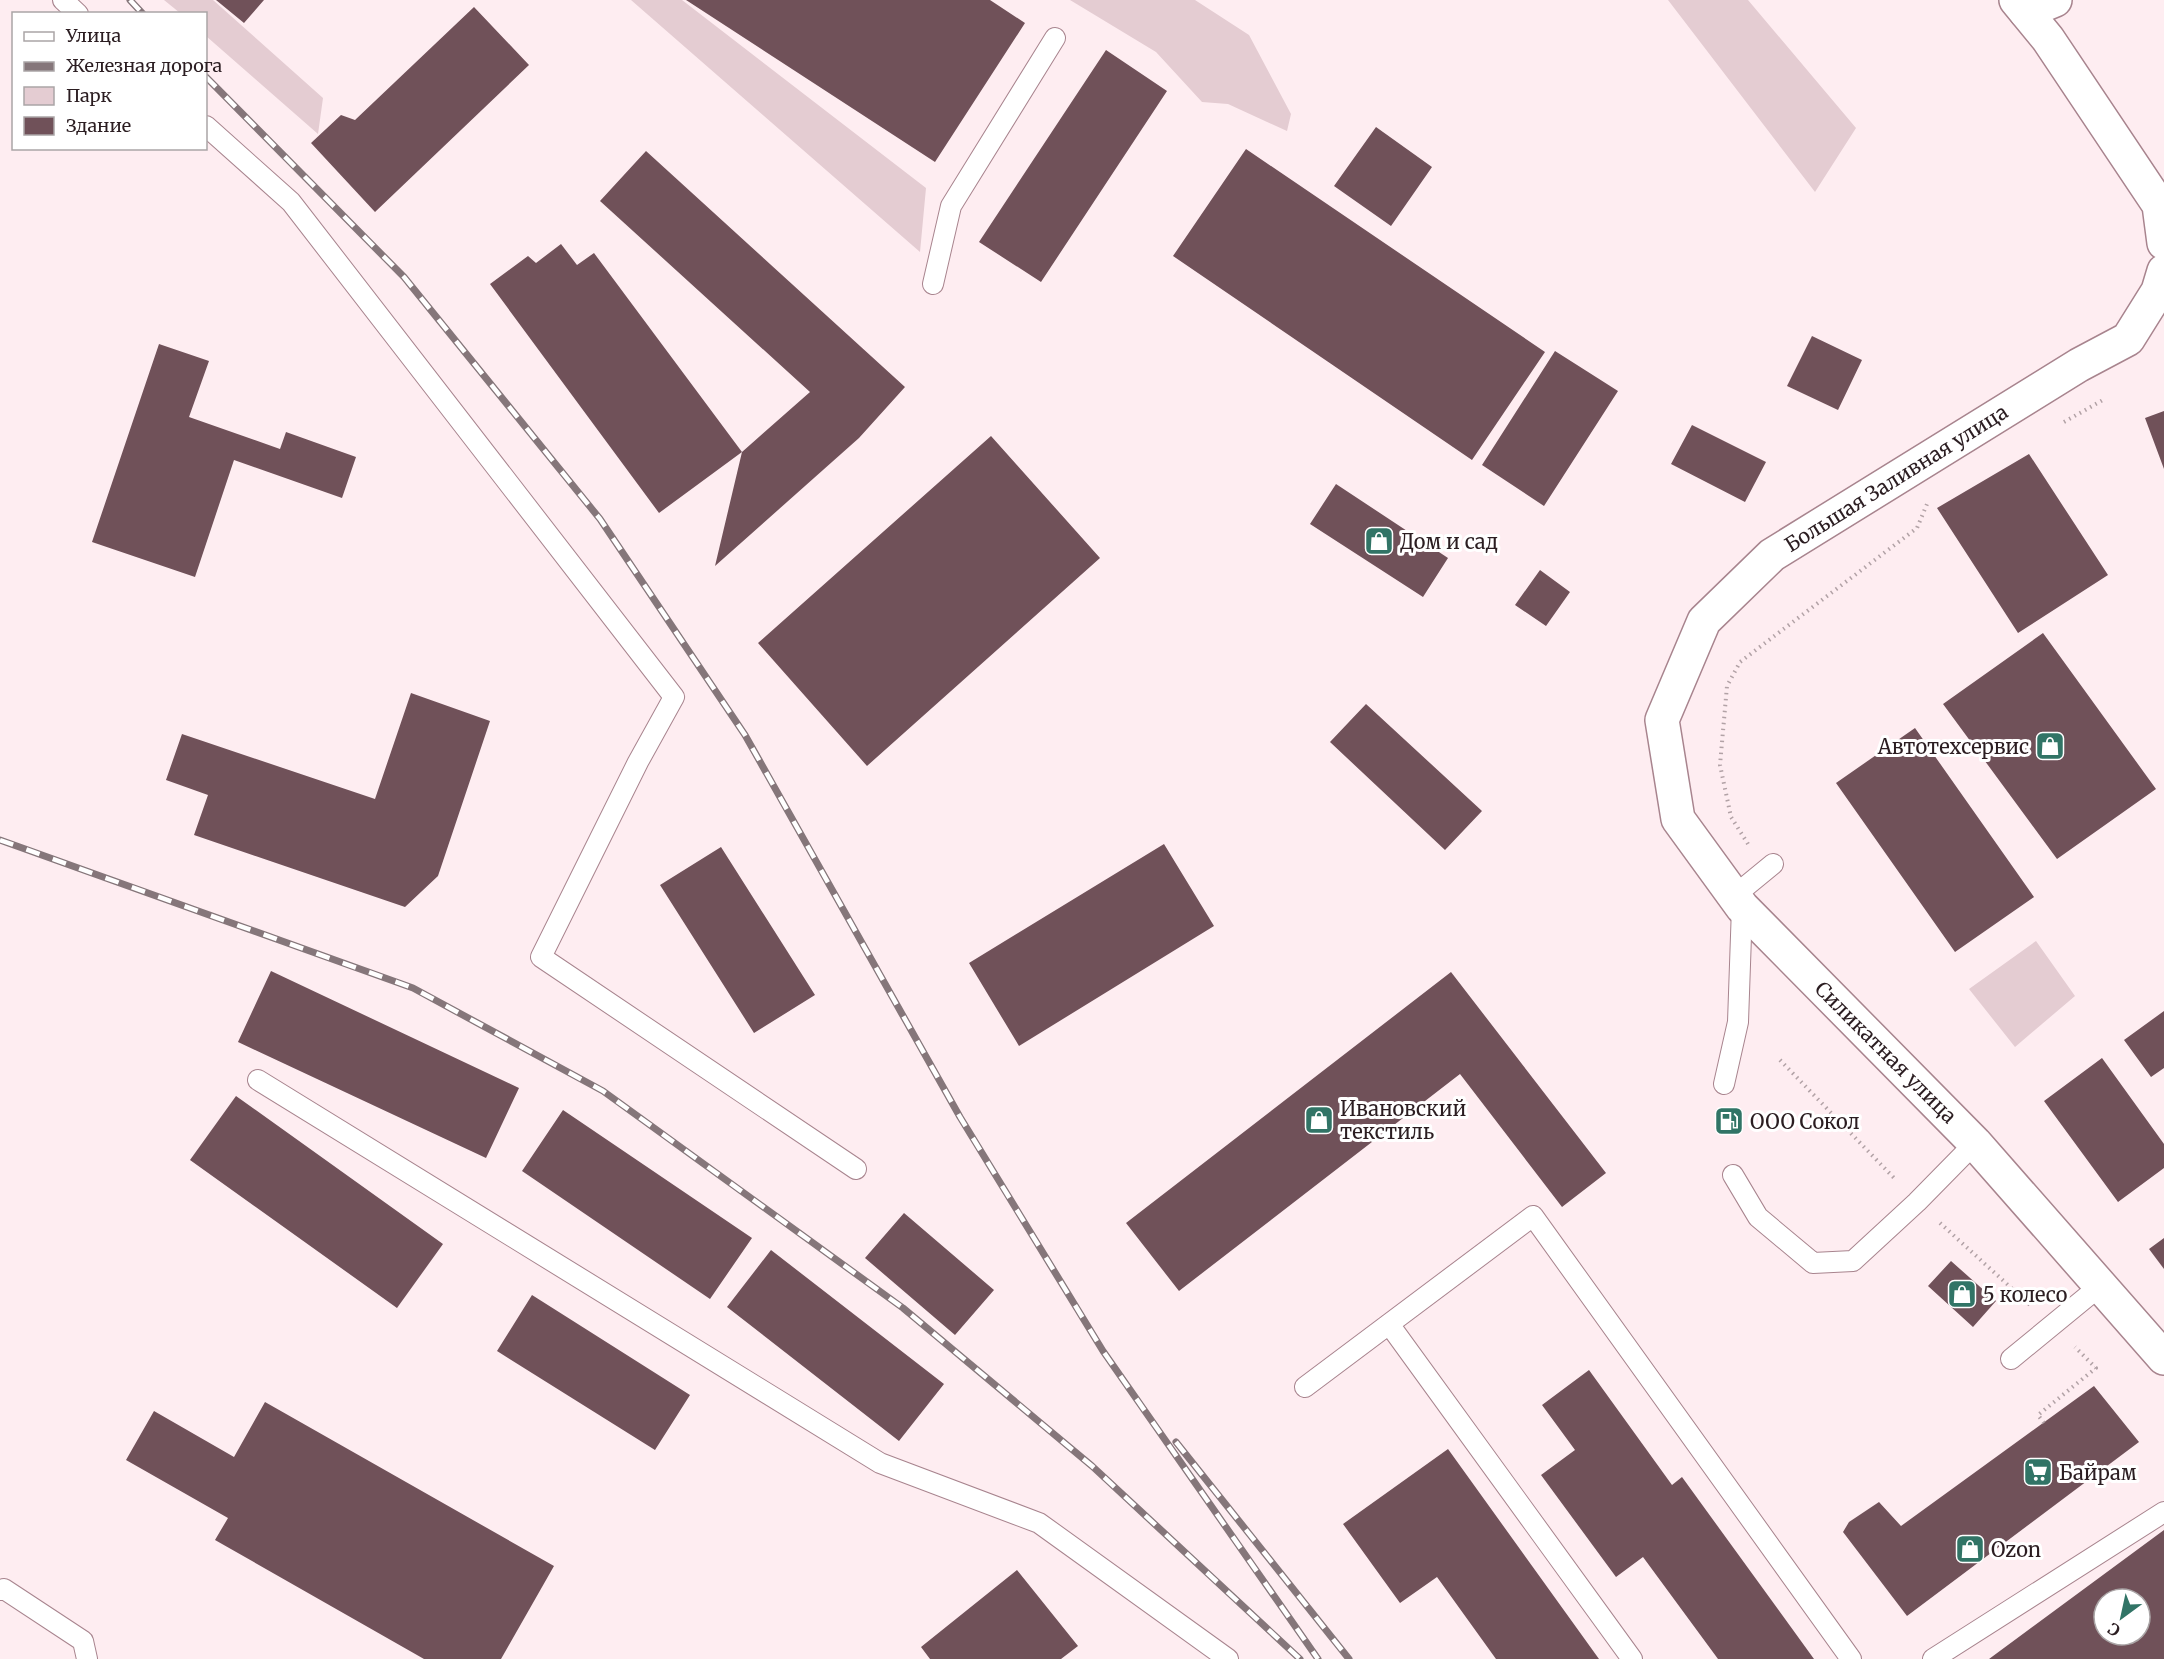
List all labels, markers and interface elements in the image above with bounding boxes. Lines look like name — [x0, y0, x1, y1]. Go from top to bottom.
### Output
legend — [12, 12, 207, 150]
text: Улица — [65, 24, 121, 47]
text: Железная дорога — [66, 54, 223, 77]
text: Парк — [66, 84, 112, 107]
text: Здание — [66, 114, 131, 137]
street label: Большая Заливная улица — [1780, 399, 2012, 557]
shop icon: Дом и сад — [1363, 525, 1395, 557]
place label: Дом и сад — [1400, 529, 1498, 554]
shop icon: Автотехсервис — [2034, 730, 2066, 762]
place label: Автотехсервис — [1877, 734, 2029, 759]
street label: Силикатная улица — [1810, 976, 1962, 1128]
place label: Ивановский текстиль — [1340, 1096, 1467, 1144]
shop icon: Ивановский текстиль — [1303, 1104, 1335, 1136]
fuel station icon: ООО Сокол — [1713, 1105, 1745, 1137]
place label: ООО Сокол — [1750, 1109, 1860, 1134]
shop icon: 5 колесо — [1946, 1278, 1978, 1310]
place label: 5 колесо — [1983, 1282, 2068, 1307]
supermarket icon: Байрам — [2022, 1456, 2054, 1488]
place label: Байрам — [2059, 1460, 2137, 1485]
shop icon: Ozon — [1954, 1533, 1986, 1565]
place label: Ozon — [1991, 1537, 2041, 1562]
north arrow — [2092, 1587, 2152, 1647]
text: С — [2104, 1618, 2124, 1641]

